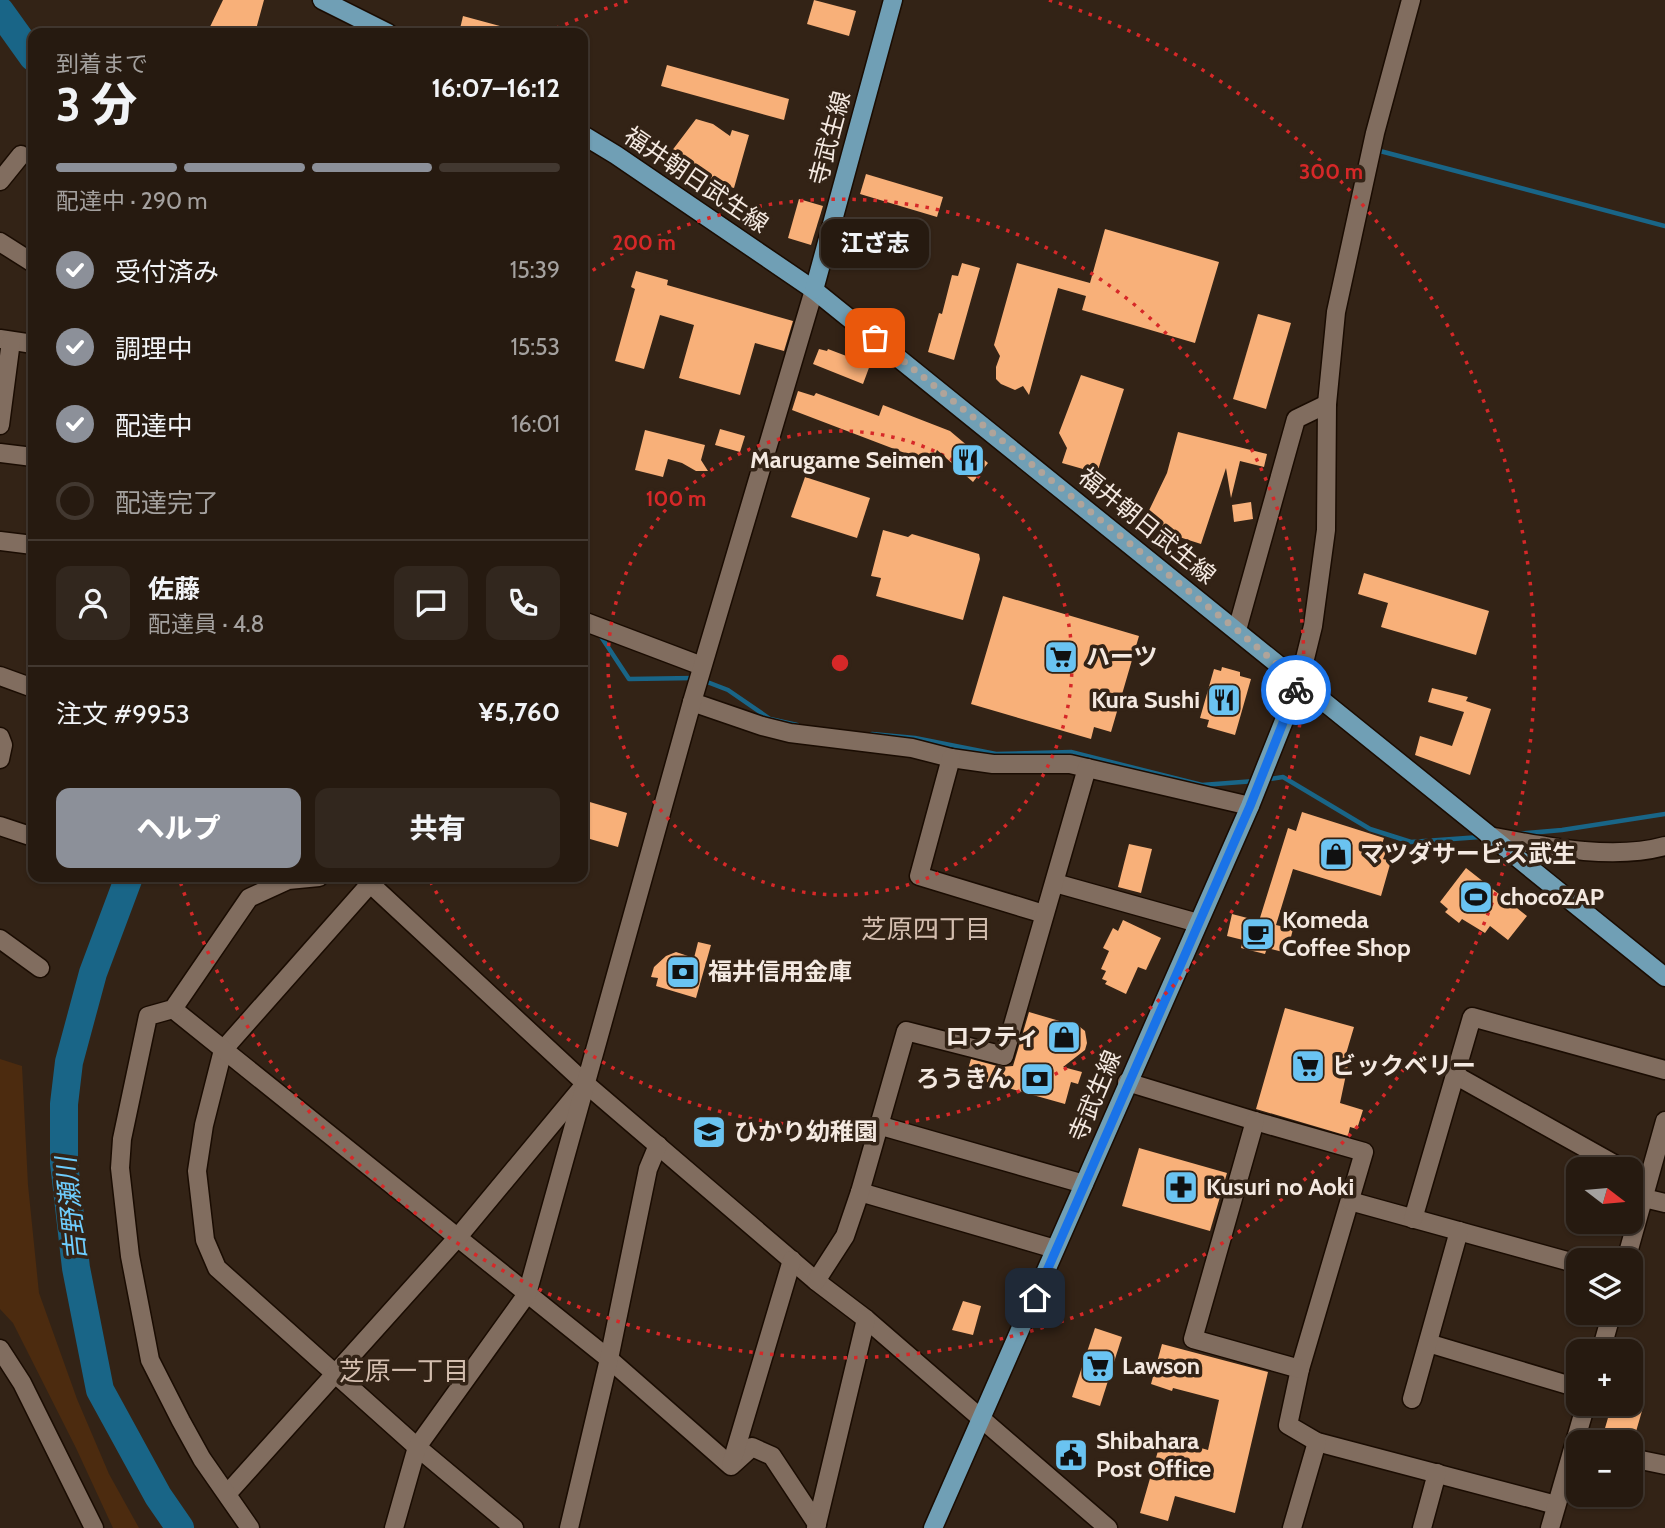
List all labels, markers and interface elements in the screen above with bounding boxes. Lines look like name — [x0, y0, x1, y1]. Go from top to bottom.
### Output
text: 到着まで — [56, 50, 148, 78]
text: 16:07–16:12 — [431, 72, 560, 104]
text: 3 分 — [56, 77, 137, 133]
street label: 寺武生線 — [803, 88, 856, 188]
street label: 福井朝日武生線 — [619, 121, 774, 239]
text: 300 m — [1299, 159, 1363, 184]
text: 配達中 · 290 m — [56, 187, 207, 215]
callout: 江ざ志 — [821, 219, 929, 268]
text: 江ざ志 — [841, 229, 910, 257]
text: 200 m — [612, 230, 676, 255]
icon: check — [56, 251, 94, 289]
text: 受付済み — [115, 256, 219, 288]
text: 15:39 — [510, 256, 560, 284]
pin — [845, 308, 905, 368]
icon: bag — [856, 319, 894, 357]
icon: check — [56, 328, 94, 366]
text: 調理中 — [115, 333, 193, 365]
text: 15:53 — [510, 333, 560, 361]
icon: check — [56, 405, 94, 443]
text: 配達中 — [115, 410, 193, 442]
text: 16:01 — [511, 410, 560, 438]
restaurant icon: Marugame Seimen — [949, 441, 987, 479]
place label: Marugame Seimen — [750, 445, 944, 474]
street label: 福井朝日武生線 — [1073, 461, 1222, 590]
text: 100 m — [646, 486, 706, 511]
text: 配達完了 — [115, 487, 219, 519]
button: person — [56, 566, 130, 640]
button: chat — [394, 566, 468, 640]
button: phone — [486, 566, 560, 640]
text: 佐藤 — [148, 573, 200, 605]
text: 配達員 · 4.8 — [148, 610, 265, 638]
supermarket icon: ハーツ — [1042, 638, 1080, 676]
place label: ハーツ — [1086, 642, 1158, 671]
centre of rings — [828, 651, 852, 675]
courier — [1261, 655, 1331, 725]
icon: bike — [1277, 671, 1315, 709]
restaurant icon: Kura Sushi — [1205, 681, 1243, 719]
place label: Kura Sushi — [1091, 685, 1200, 714]
text: ¥5,760 — [479, 696, 560, 728]
text: 注文 #9953 — [56, 698, 190, 730]
button: ヘルプ — [56, 788, 301, 868]
button: 共有 — [315, 788, 560, 868]
shop icon: マツダサービス武生 — [1317, 835, 1355, 873]
place label: マツダサービス武生 — [1360, 839, 1576, 868]
sports icon: chocoZAP — [1457, 878, 1495, 916]
place label: chocoZAP — [1500, 882, 1604, 911]
place label: Komeda Coffee Shop — [1282, 905, 1411, 962]
district label: 芝原四丁目 — [861, 913, 991, 945]
cafe icon: Komeda Coffee Shop — [1239, 915, 1277, 953]
bank icon: 福井信用金庫 — [664, 953, 702, 991]
place label: 福井信用金庫 — [708, 957, 852, 986]
shop icon: ロフティ — [1045, 1018, 1083, 1056]
place label: ロフティ — [945, 1022, 1040, 1051]
street label: 寺武生線 — [1062, 1046, 1127, 1146]
supermarket icon: ビックベリー — [1289, 1047, 1327, 1085]
place label: ビックベリー — [1332, 1051, 1476, 1080]
bank icon: ろうきん — [1018, 1060, 1056, 1098]
place label: ろうきん — [916, 1064, 1012, 1093]
school or university icon: ひかり幼稚園 — [690, 1113, 728, 1151]
place label: ひかり幼稚園 — [734, 1117, 878, 1146]
water label: 吉野瀬川 — [49, 1153, 92, 1262]
north arrow — [1566, 1157, 1643, 1234]
map controls — [1566, 1157, 1643, 1507]
pharmacy icon: Kusuri no Aoki — [1162, 1168, 1200, 1206]
place label: Kusuri no Aoki — [1206, 1172, 1354, 1201]
button: layers — [1566, 1248, 1643, 1325]
pin — [1005, 1268, 1065, 1328]
icon: home — [1016, 1279, 1054, 1317]
button: + — [1566, 1339, 1643, 1416]
supermarket icon: Lawson — [1079, 1347, 1117, 1385]
place label: Lawson — [1122, 1351, 1200, 1380]
district label: 芝原一丁目 — [339, 1355, 469, 1387]
place label: Shibahara Post Office — [1096, 1426, 1211, 1483]
button: − — [1566, 1430, 1643, 1507]
public building icon: Shibahara Post Office — [1052, 1436, 1090, 1474]

